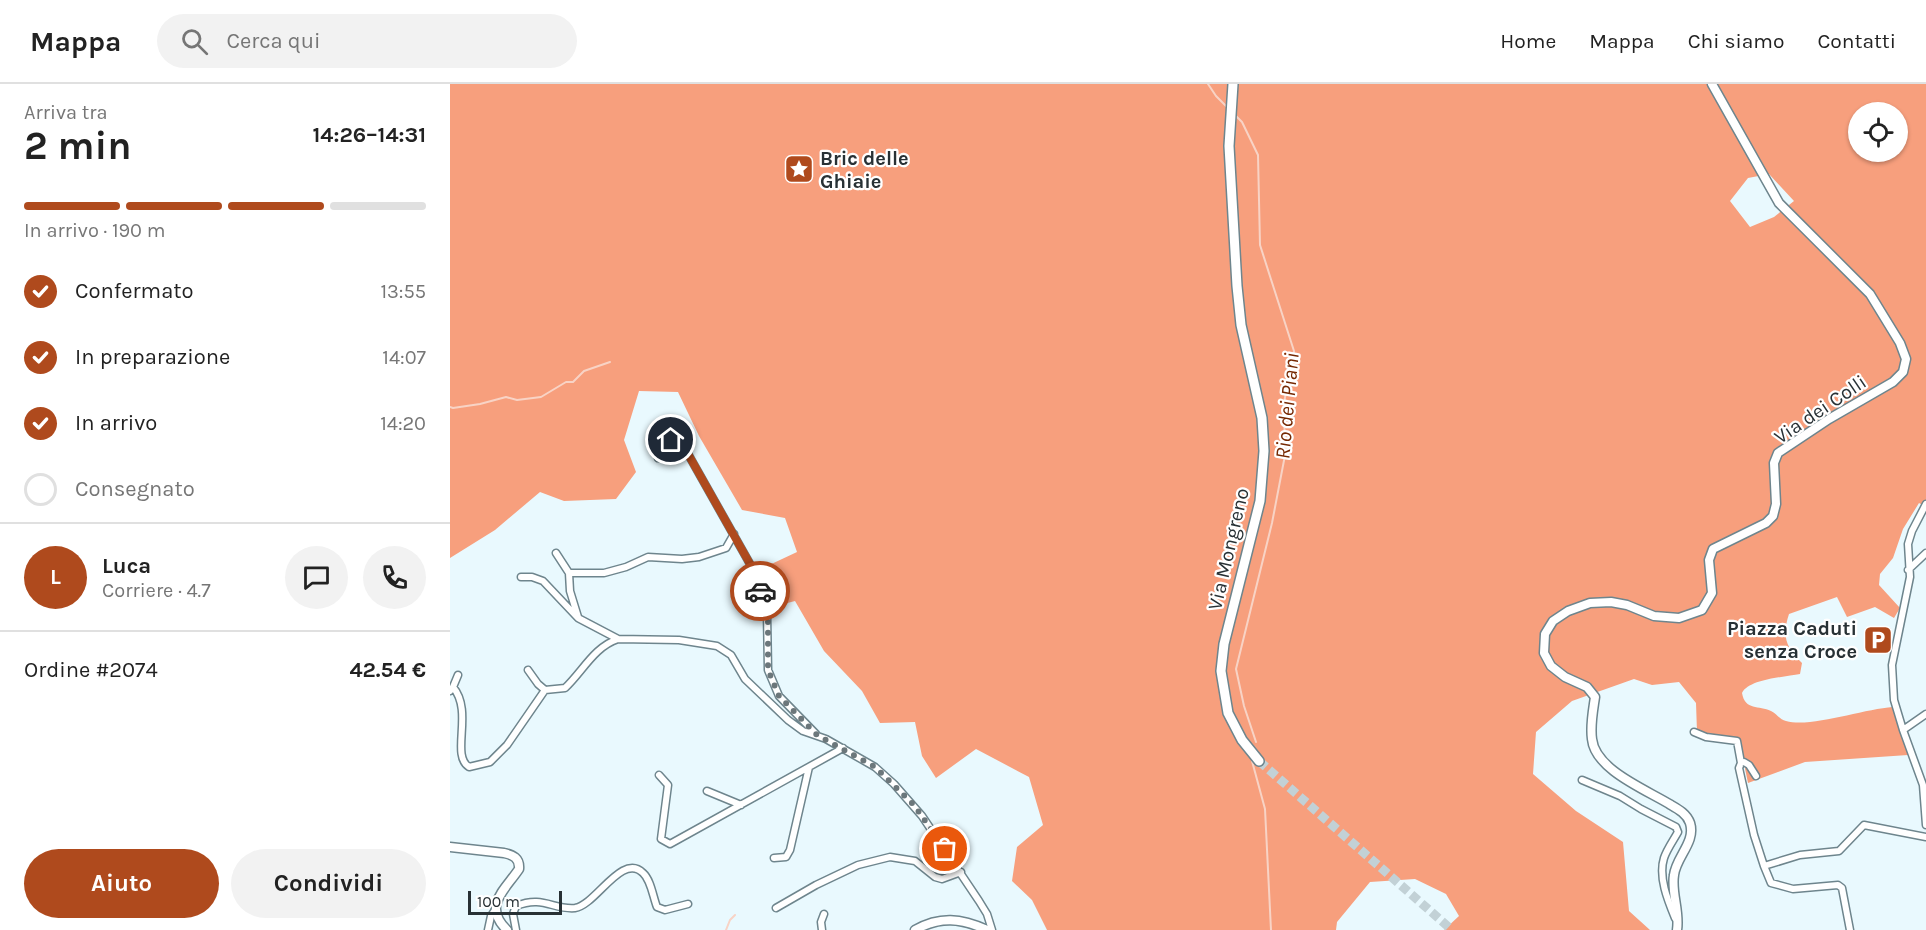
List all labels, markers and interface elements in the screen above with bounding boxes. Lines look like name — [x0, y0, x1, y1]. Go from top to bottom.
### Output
search box — [157, 14, 577, 68]
text: Mappa — [30, 25, 121, 58]
icon: search — [178, 25, 211, 58]
text: Cerca qui — [226, 28, 321, 54]
text: Home — [1500, 29, 1556, 53]
text: Mappa — [1589, 29, 1655, 53]
text: Chi siamo — [1688, 29, 1784, 53]
text: Contatti — [1817, 29, 1896, 53]
text: Arriva tra — [24, 101, 107, 124]
map controls — [1848, 102, 1908, 162]
button: locate — [1848, 102, 1908, 162]
text: 14:26–14:31 — [313, 122, 426, 148]
text: 2 min — [24, 123, 132, 169]
place label: Bric delle Ghiaie — [820, 147, 909, 193]
place icon: Bric delle Ghiaie — [783, 153, 815, 185]
text: In arrivo · 190 m — [24, 219, 165, 242]
icon: check — [24, 275, 57, 308]
text: Confermato — [75, 278, 194, 304]
text: 13:55 — [380, 280, 426, 303]
icon: check — [24, 341, 57, 374]
text: In preparazione — [75, 344, 230, 370]
text: 14:07 — [382, 346, 426, 369]
water label: Rio dei Piani — [1270, 351, 1304, 460]
street label: Via dei Colli — [1770, 370, 1871, 449]
icon: check — [24, 407, 57, 440]
text: In arrivo — [75, 410, 157, 436]
text: 14:20 — [380, 412, 426, 435]
pin — [645, 414, 696, 465]
icon: home — [654, 423, 687, 456]
text: Consegnato — [75, 476, 195, 502]
street label: Via Mongreno — [1203, 486, 1254, 612]
button: chat — [285, 546, 348, 609]
button: phone — [363, 546, 426, 609]
text: Luca — [102, 553, 151, 579]
courier — [730, 561, 790, 621]
text: L — [50, 564, 61, 590]
icon: car — [744, 575, 777, 608]
text: Corriere · 4.7 — [102, 579, 211, 602]
place label: Piazza Caduti senza Croce — [1727, 617, 1857, 663]
parking icon: Piazza Caduti senza Croce — [1862, 624, 1894, 656]
text: Ordine #2074 — [24, 657, 158, 683]
text: 42.54 € — [349, 657, 426, 683]
pin — [919, 823, 970, 874]
icon: bag — [928, 832, 961, 865]
button: Aiuto — [24, 849, 219, 918]
button: Condividi — [231, 849, 426, 918]
scale bar — [468, 888, 562, 916]
text: 100 m — [477, 892, 520, 911]

